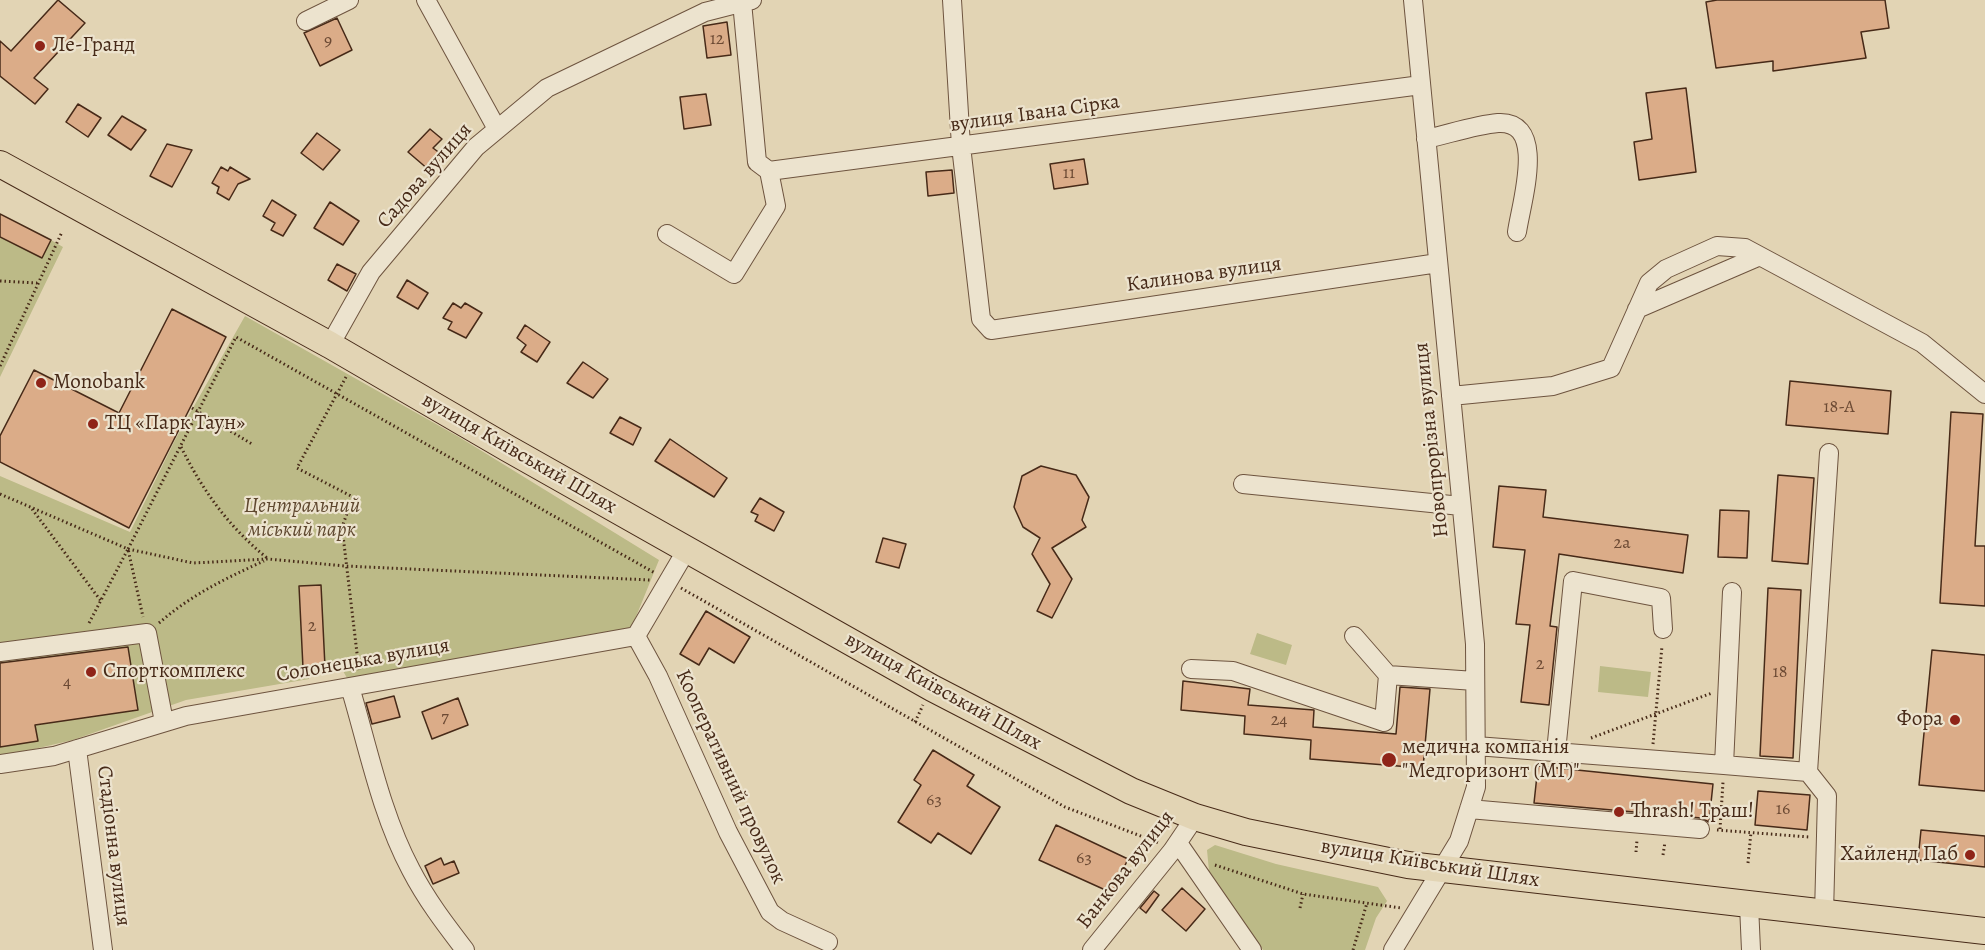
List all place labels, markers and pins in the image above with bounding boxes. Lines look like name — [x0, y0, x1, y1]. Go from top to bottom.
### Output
place label: Ле-Гранд — [52, 33, 135, 59]
marker: Ле-Гранд — [33, 39, 47, 53]
place label: Monobank — [53, 370, 145, 396]
marker: Monobank — [34, 376, 48, 390]
place label: ТЦ «Парк Таун» — [105, 411, 245, 437]
marker: ТЦ «Парк Таун» — [86, 417, 100, 431]
place label: Спорткомплекс — [103, 659, 245, 685]
marker: Спорткомплекс — [84, 665, 98, 679]
place label: Фора — [1897, 707, 1943, 733]
marker: Фора — [1948, 713, 1962, 727]
place label: медична компанія "Медгоризонт (МГ)" — [1402, 735, 1580, 785]
marker: медична компанія "Медгоризонт (МГ)" — [1380, 751, 1398, 769]
place label: Thrash! Траш! — [1631, 799, 1754, 825]
marker: Thrash! Траш! — [1612, 805, 1626, 819]
place label: Хайленд Паб — [1841, 842, 1958, 868]
marker: Хайленд Паб — [1963, 848, 1977, 862]

